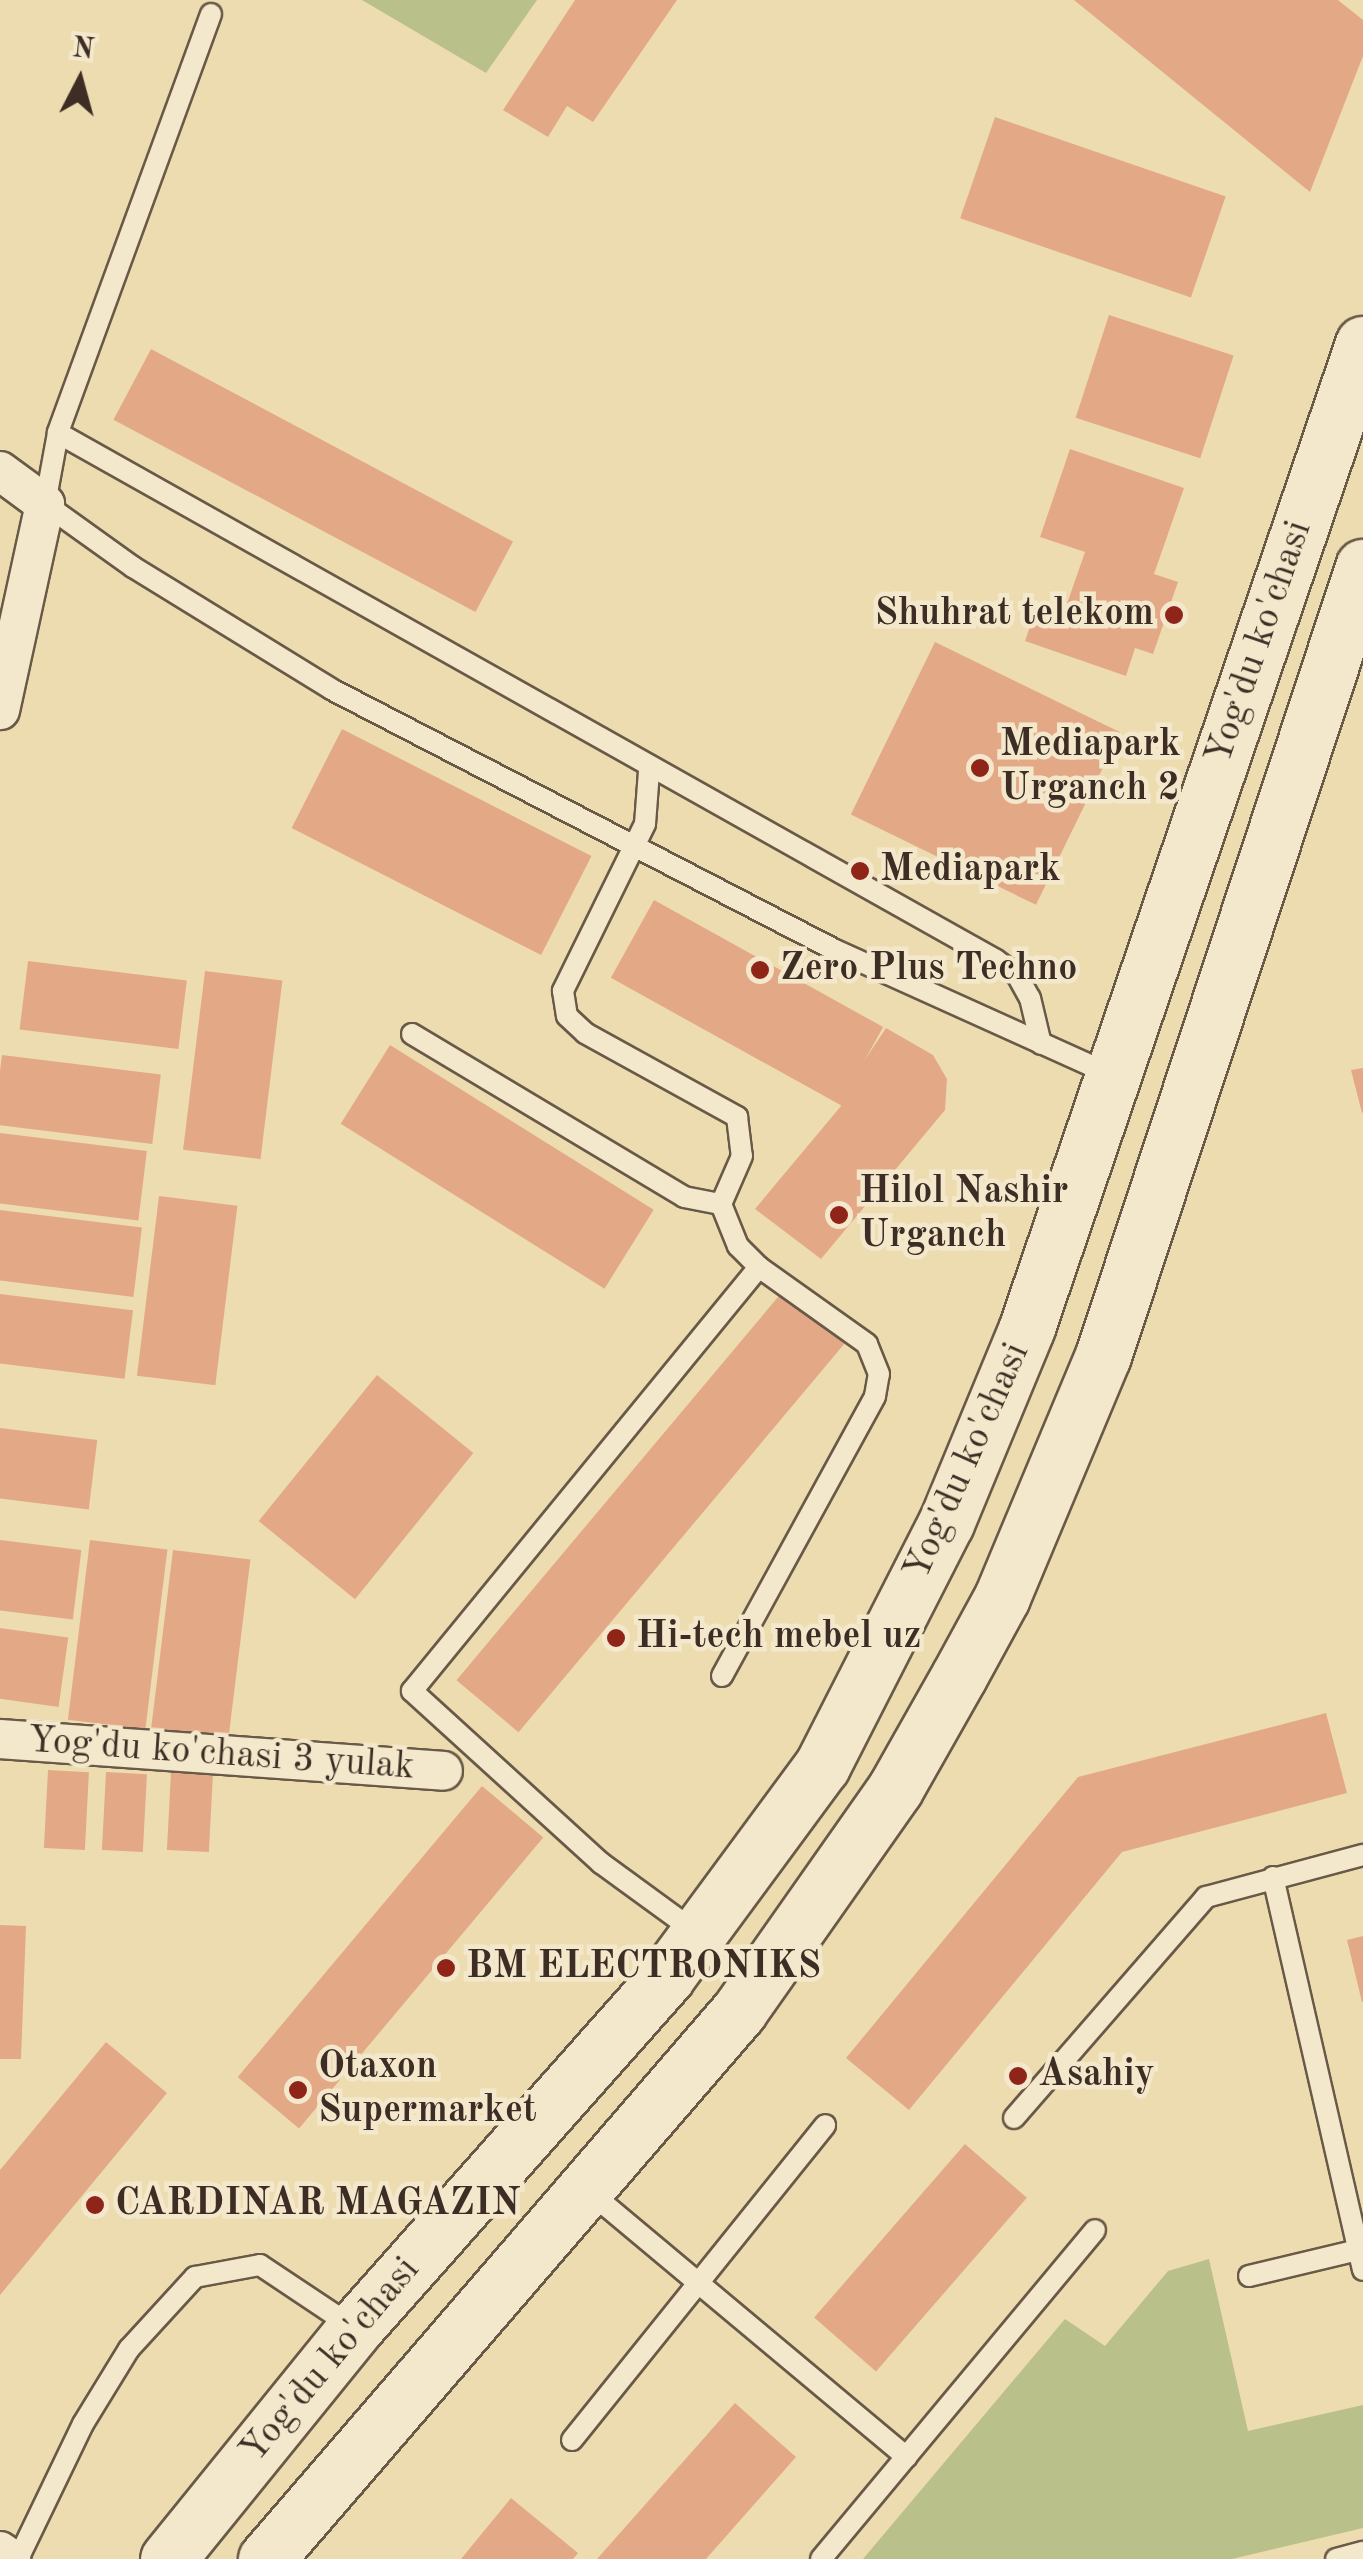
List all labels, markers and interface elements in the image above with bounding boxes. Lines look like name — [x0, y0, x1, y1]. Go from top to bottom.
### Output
north arrow — [30, 30, 130, 130]
text: N — [71, 35, 95, 65]
street label: Yog'du ko'chasi — [1197, 515, 1323, 771]
place label: Shuhrat telekom — [874, 592, 1154, 638]
marker: Shuhrat telekom — [1163, 604, 1185, 626]
place label: Mediapark Urganch 2 — [1000, 723, 1180, 812]
marker: Mediapark Urganch 2 — [969, 757, 991, 779]
place label: Mediapark — [880, 848, 1060, 894]
marker: Mediapark — [849, 860, 871, 882]
place label: Zero Plus Techno — [780, 947, 1077, 993]
marker: Zero Plus Techno — [749, 959, 771, 981]
place label: Hilol Nashir Urganch — [859, 1170, 1068, 1260]
marker: Hilol Nashir Urganch — [828, 1204, 850, 1226]
street label: Yog'du ko'chasi — [895, 1336, 1041, 1588]
place label: Hi-tech mebel uz — [636, 1615, 921, 1661]
marker: Hi-tech mebel uz — [605, 1627, 627, 1649]
street label: Yog'du ko'chasi 3 yulak — [26, 1719, 416, 1791]
place label: BM ELECTRONIKS — [466, 1945, 821, 1991]
marker: BM ELECTRONIKS — [435, 1957, 457, 1979]
place label: Otaxon Supermarket — [318, 2045, 537, 2134]
place label: Asahiy — [1038, 2053, 1155, 2099]
marker: Asahiy — [1007, 2065, 1029, 2087]
marker: Otaxon Supermarket — [287, 2079, 309, 2101]
place label: CARDINAR MAGAZIN — [115, 2182, 520, 2228]
marker: CARDINAR MAGAZIN — [84, 2194, 106, 2216]
street label: Yog'du ko'chasi — [232, 2249, 430, 2473]

